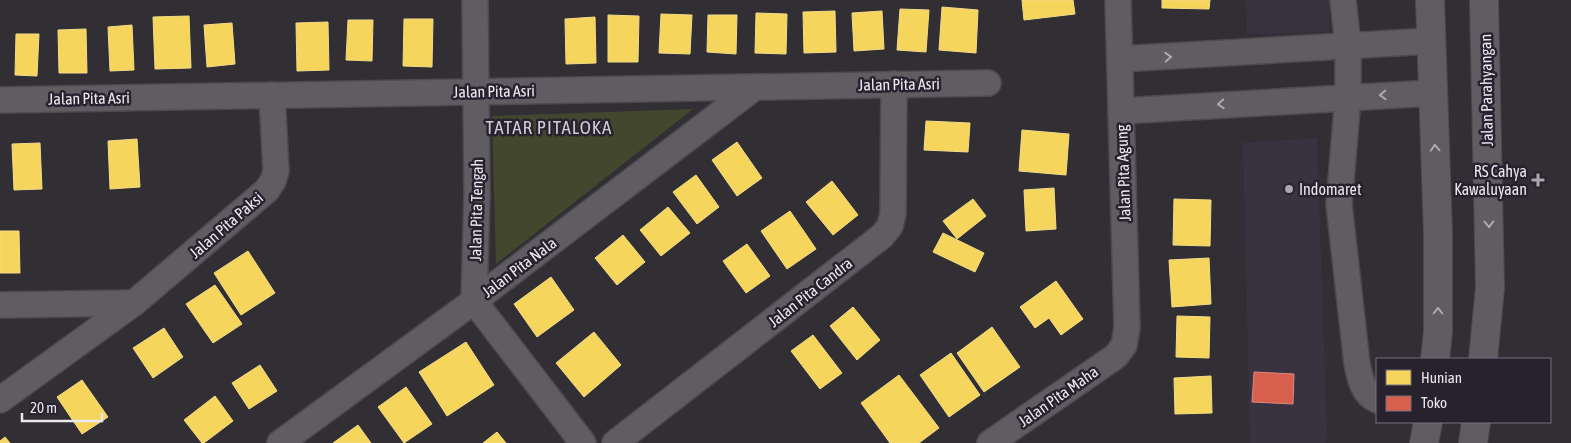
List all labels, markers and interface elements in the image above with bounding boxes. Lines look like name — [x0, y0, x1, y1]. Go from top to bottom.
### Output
street label: Jalan Parahyangan — [1476, 34, 1497, 146]
one-way arrow — [1165, 51, 1173, 62]
street label: Jalan Pita Asri — [858, 74, 940, 94]
street label: Jalan Pita Asri — [453, 81, 535, 101]
street label: Jalan Pita Asri — [48, 88, 130, 108]
one-way arrow — [1379, 90, 1387, 101]
one-way arrow — [1217, 99, 1225, 110]
district label: TATAR PITALOKA — [486, 116, 612, 138]
street label: Jalan Pita Agung — [1112, 124, 1135, 222]
one-way arrow — [1429, 144, 1440, 152]
street label: Jalan Pita Tengah — [466, 159, 487, 261]
place label: RS Cahya Kawaluyaan — [1454, 162, 1527, 199]
marker: RS Cahya Kawaluyaan — [1531, 173, 1545, 187]
place label: Indomaret — [1299, 180, 1362, 198]
marker: Indomaret — [1283, 183, 1295, 195]
street label: Jalan Pita Paksi — [186, 188, 266, 262]
one-way arrow — [1483, 220, 1494, 228]
street label: Jalan Pita Nala — [478, 233, 560, 301]
street label: Jalan Pita Candra — [764, 254, 856, 330]
one-way arrow — [1433, 306, 1443, 314]
legend — [1376, 358, 1551, 423]
street label: Jalan Pita Maha — [1015, 362, 1101, 430]
text: Hunian — [1421, 369, 1462, 386]
scale bar — [22, 390, 102, 422]
text: Toko — [1421, 394, 1447, 411]
text: 20 m — [30, 399, 57, 416]

